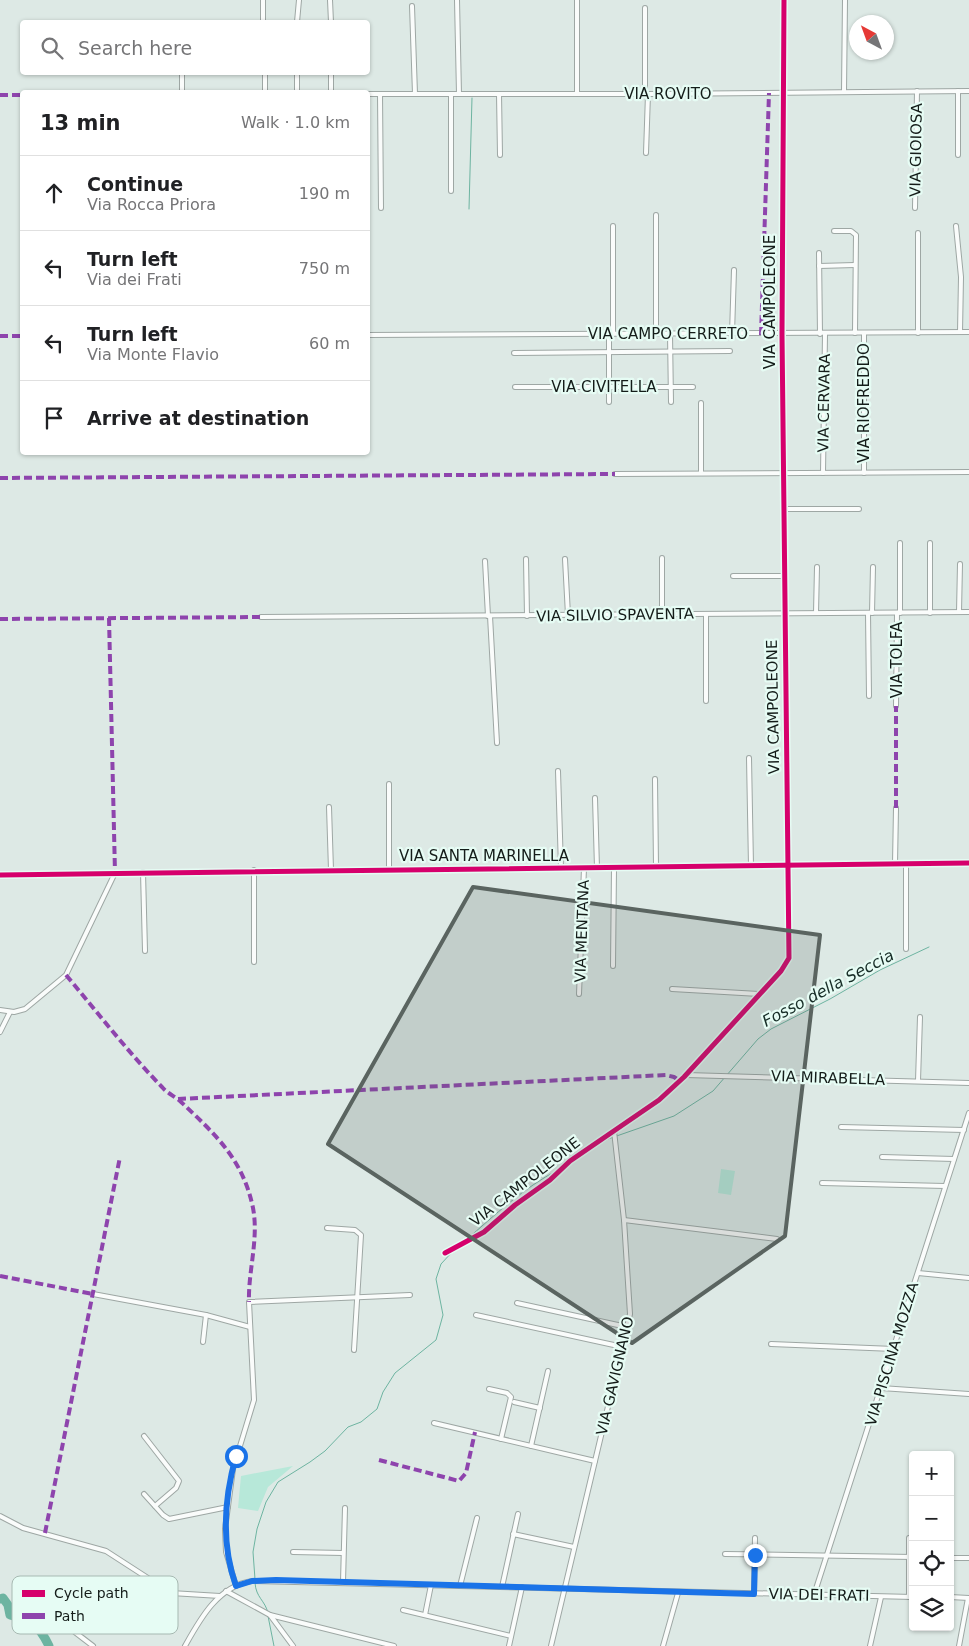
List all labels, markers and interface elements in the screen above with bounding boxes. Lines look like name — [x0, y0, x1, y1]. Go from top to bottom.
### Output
north arrow — [849, 15, 894, 60]
search box — [20, 20, 370, 75]
icon: search — [38, 34, 66, 62]
text: Search here — [78, 37, 192, 59]
street label: VIA ROVITO — [624, 85, 712, 103]
street label: VIA GIOIOSA — [906, 102, 926, 197]
text: 13 min — [40, 111, 121, 135]
text: Walk · 1.0 km — [241, 113, 350, 132]
text: Continue — [87, 173, 183, 195]
icon: ahead — [40, 179, 68, 207]
text: 190 m — [299, 184, 350, 203]
text: Via Rocca Priora — [87, 195, 216, 214]
street label: VIA CAMPOLEONE — [761, 235, 779, 369]
text: Turn left — [87, 248, 178, 270]
icon: left — [40, 254, 68, 282]
text: 750 m — [299, 259, 350, 278]
text: Via dei Frati — [87, 270, 182, 289]
text: Turn left — [87, 323, 178, 345]
street label: VIA CAMPO CERRETO — [588, 325, 748, 343]
icon: left — [40, 329, 68, 357]
text: 60 m — [309, 334, 350, 353]
street label: VIA RIOFREDDO — [855, 343, 873, 463]
text: Via Monte Flavio — [87, 345, 219, 364]
street label: VIA CERVARA — [814, 353, 834, 453]
street label: VIA CIVITELLA — [551, 378, 657, 396]
icon: arrive — [40, 404, 68, 432]
text: Arrive at destination — [87, 407, 309, 429]
street label: VIA SILVIO SPAVENTA — [536, 605, 695, 625]
street label: VIA TOLFA — [888, 621, 906, 698]
street label: VIA CAMPOLEONE — [763, 640, 783, 774]
street label: VIA SANTA MARINELLA — [399, 847, 570, 865]
street label: VIA MENTANA — [571, 878, 593, 983]
water label: Fosso della Seccia — [759, 945, 897, 1031]
street label: VIA MIRABELLA — [771, 1067, 886, 1089]
street label: VIA CAMPOLEONE — [466, 1133, 584, 1231]
street label: VIA PISCINA MOZZA — [862, 1279, 923, 1428]
street label: VIA GAVIGNANO — [593, 1315, 637, 1437]
route start — [225, 1445, 248, 1468]
map controls — [909, 1451, 954, 1631]
button: + — [909, 1451, 954, 1496]
button: − — [909, 1496, 954, 1541]
button: locate — [909, 1541, 954, 1586]
route end — [744, 1544, 767, 1567]
legend — [12, 1576, 178, 1634]
text: Cycle path — [54, 1585, 129, 1601]
street label: VIA DEI FRATI — [768, 1585, 870, 1605]
button: layers — [909, 1586, 954, 1631]
text: Path — [54, 1608, 85, 1624]

